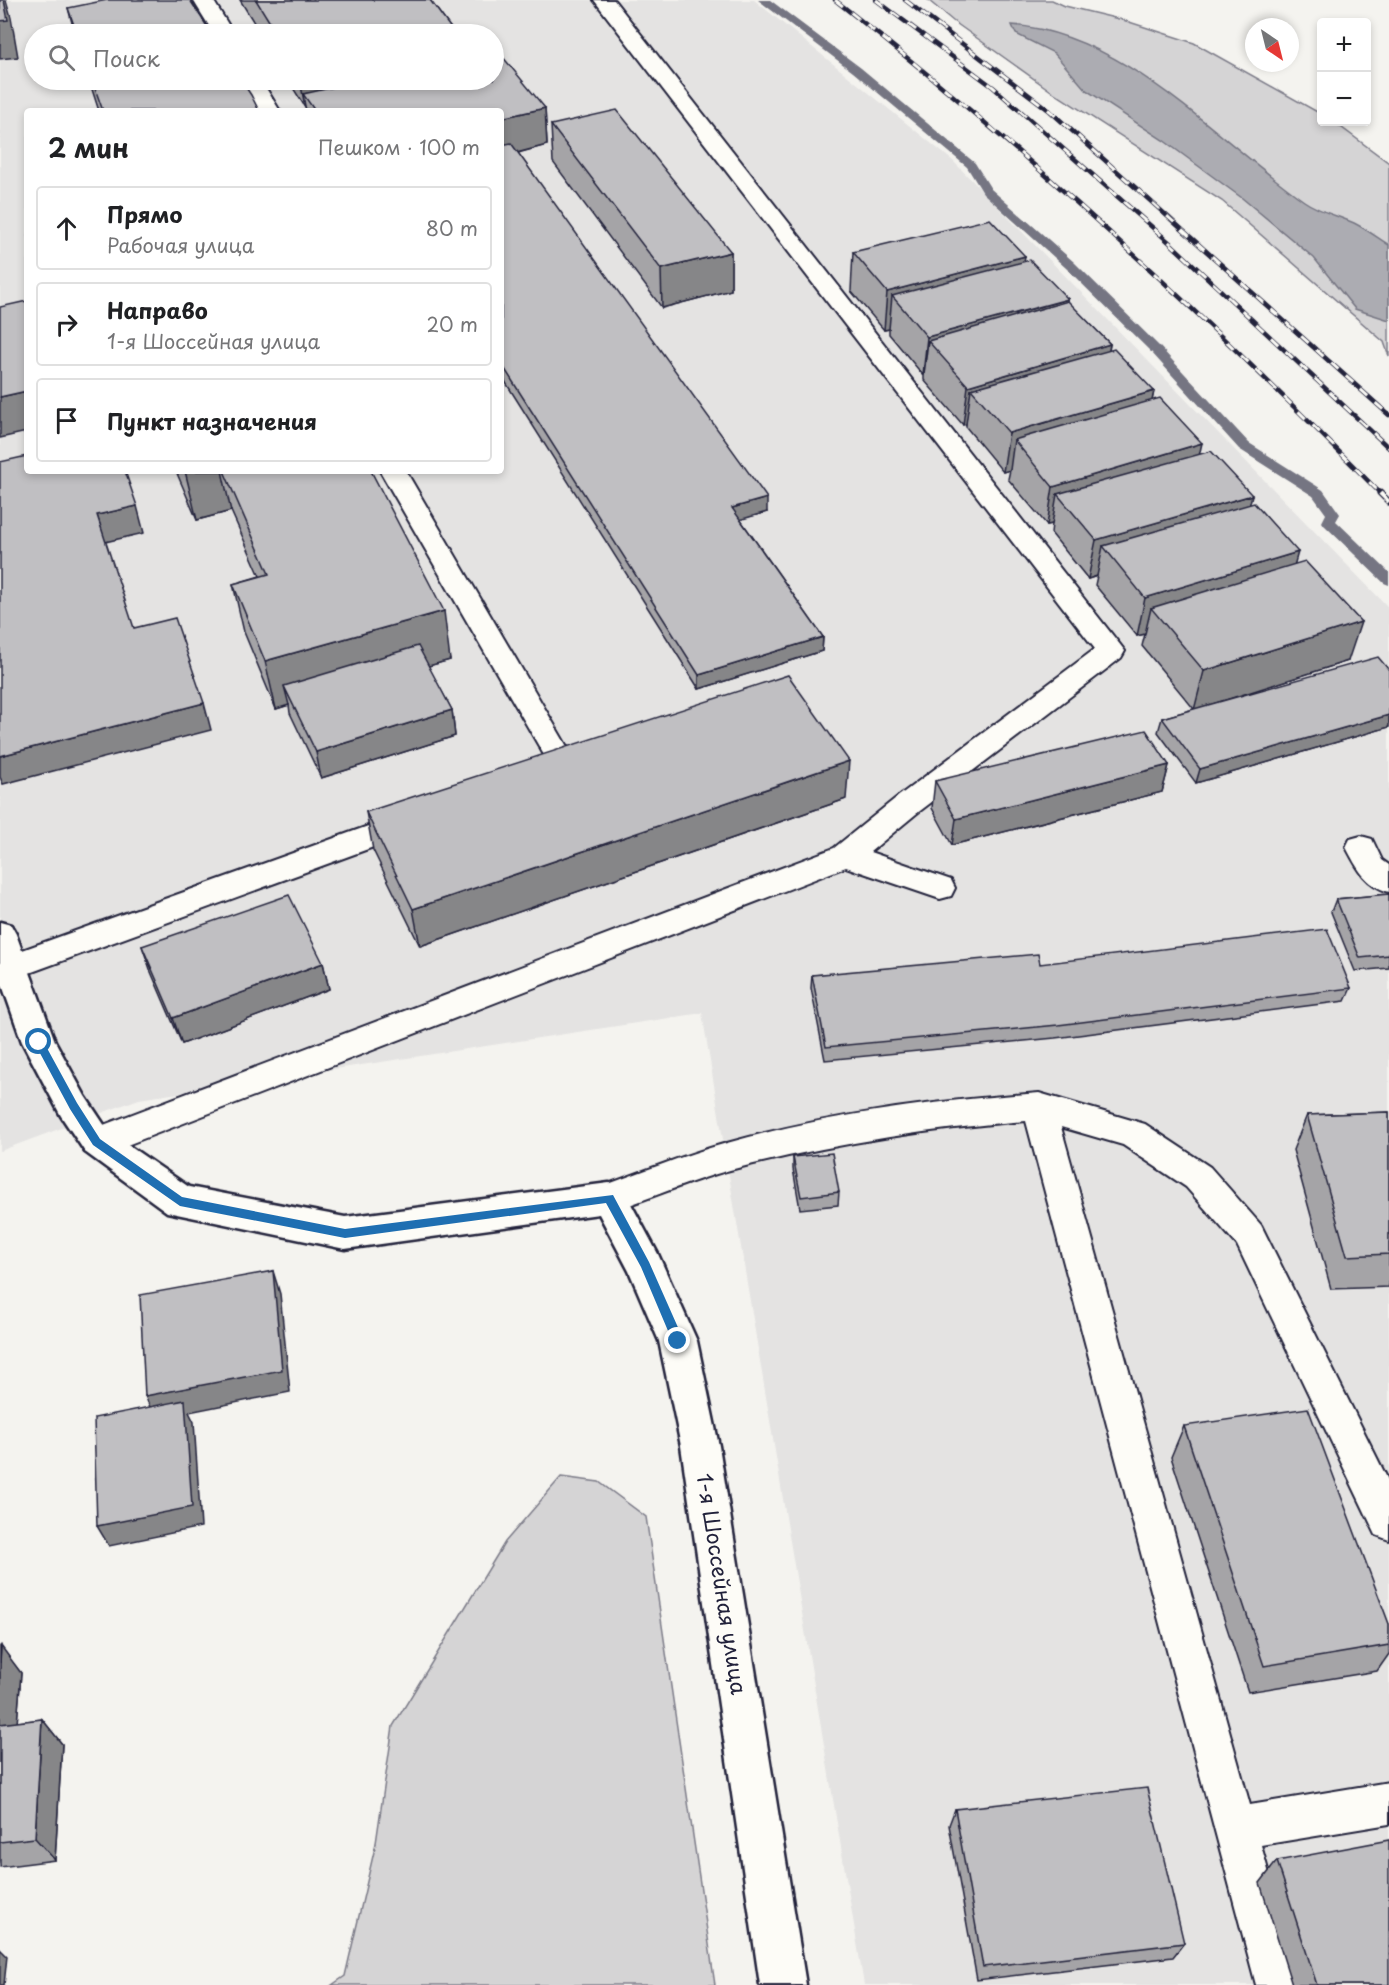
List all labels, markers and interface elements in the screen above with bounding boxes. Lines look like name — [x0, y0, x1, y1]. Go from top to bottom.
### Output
north arrow — [1245, 18, 1299, 72]
map controls — [1317, 18, 1371, 126]
button: + — [1317, 18, 1371, 72]
search box — [24, 24, 504, 90]
icon: search — [45, 41, 78, 74]
text: Поиск — [93, 41, 160, 74]
button: − — [1317, 72, 1371, 126]
text: 2 мин — [48, 128, 129, 167]
text: Пешком · 100 m — [318, 132, 480, 162]
text: Прямо — [107, 197, 182, 230]
icon: ahead — [50, 212, 83, 245]
text: 80 m — [426, 213, 478, 243]
text: Рабочая улица — [107, 230, 254, 260]
text: Направо — [107, 293, 208, 326]
icon: right — [50, 308, 83, 341]
text: 20 m — [426, 309, 478, 339]
text: 1-я Шоссейная улица — [107, 326, 320, 356]
icon: arrive — [50, 404, 83, 437]
text: Пункт назначения — [107, 404, 317, 437]
route start — [25, 1028, 51, 1054]
route end — [664, 1327, 690, 1353]
street label: 1-я Шоссейная улица — [690, 1471, 756, 1697]

